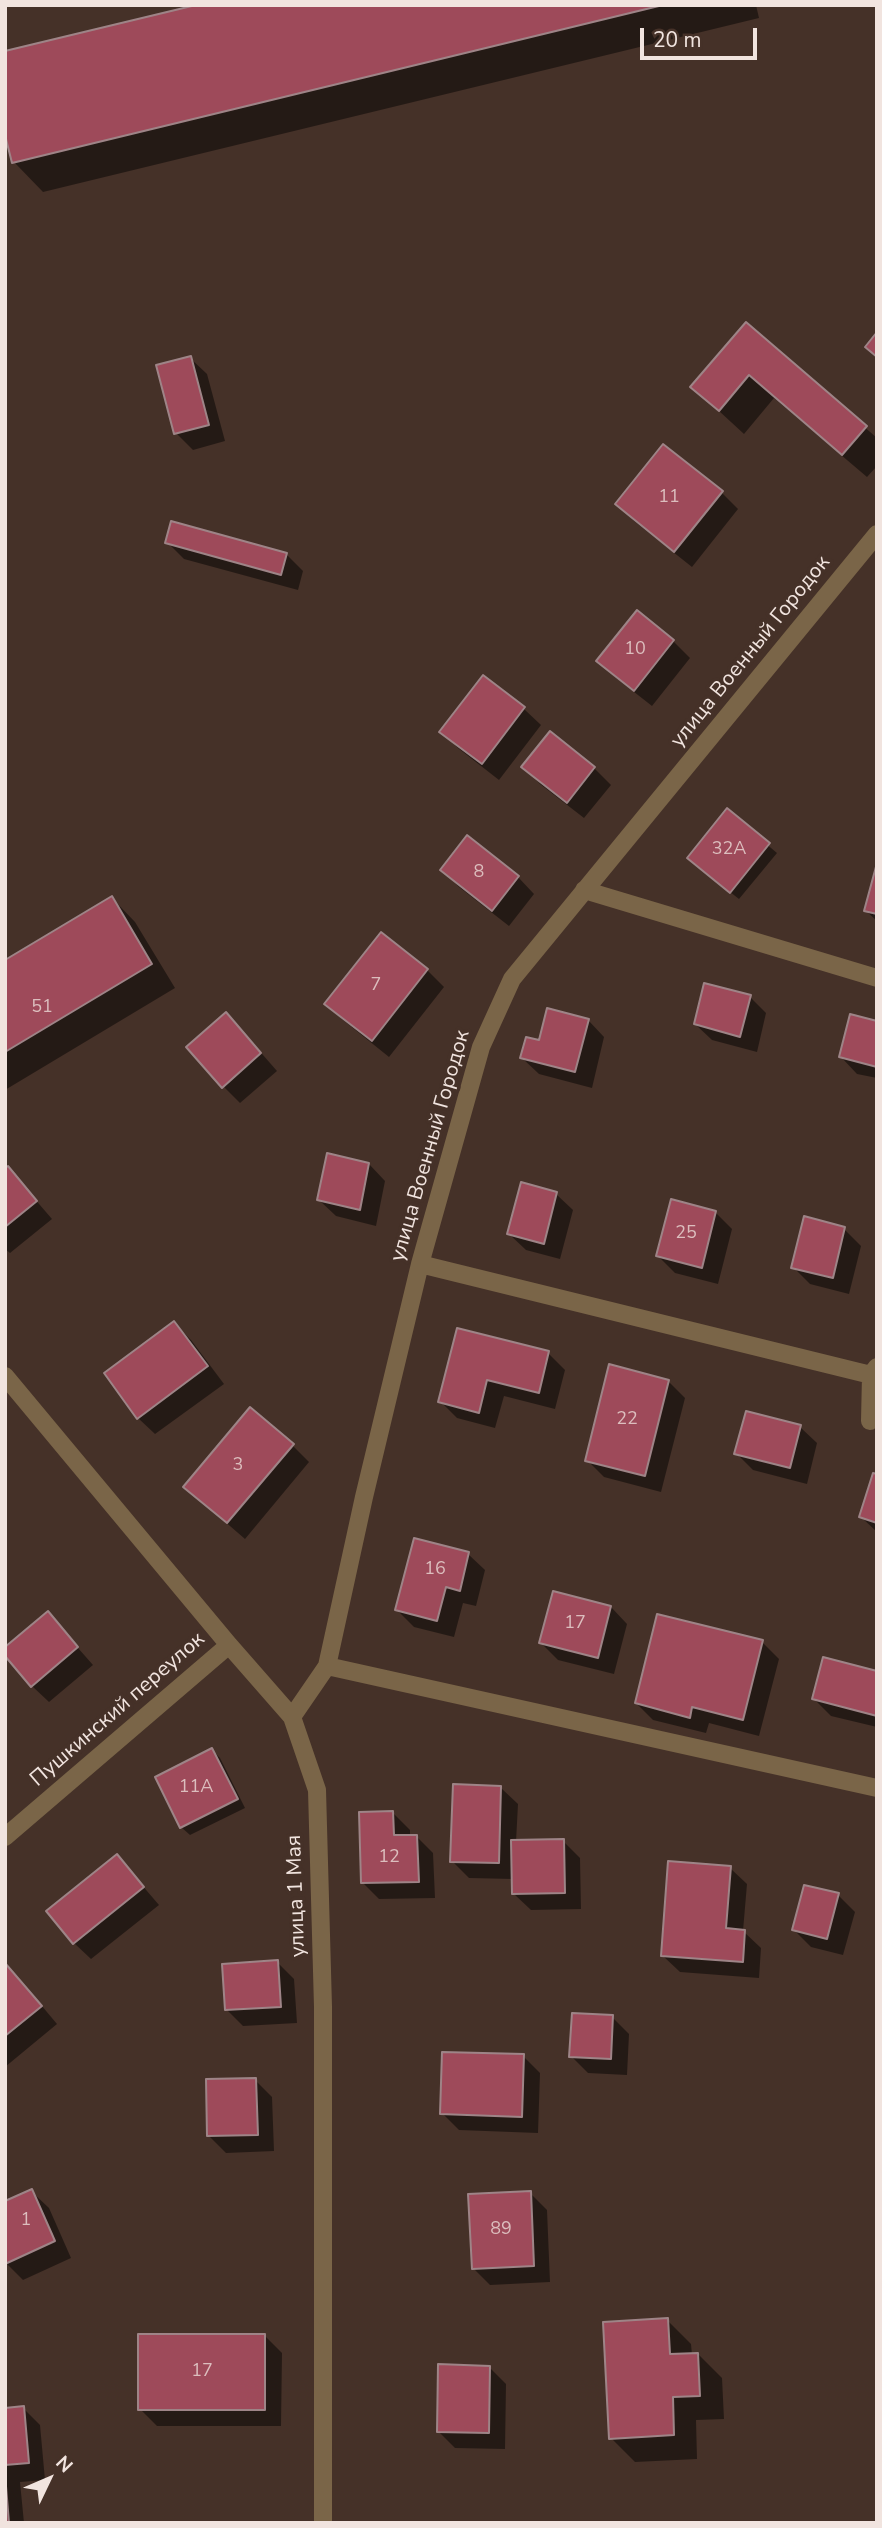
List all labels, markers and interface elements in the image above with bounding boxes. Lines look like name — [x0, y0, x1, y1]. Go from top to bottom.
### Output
scale bar — [644, 14, 761, 58]
text: 20 m — [653, 26, 702, 54]
house number: 11 — [658, 487, 680, 509]
street label: улица Военный Городок — [666, 551, 836, 753]
house number: 10 — [624, 639, 646, 661]
house number: 32А — [712, 839, 746, 861]
house number: 8 — [474, 862, 484, 884]
house number: 7 — [371, 975, 381, 997]
house number: 51 — [31, 997, 53, 1019]
street label: улица Военный Городок — [386, 1027, 476, 1265]
house number: 25 — [675, 1223, 697, 1245]
house number: 22 — [616, 1409, 638, 1431]
house number: 3 — [233, 1455, 243, 1477]
house number: 16 — [424, 1559, 446, 1581]
house number: 17 — [564, 1613, 586, 1635]
street label: Пушкинский переулок — [26, 1627, 210, 1793]
house number: 11А — [179, 1777, 213, 1799]
street label: улица 1 Мая — [282, 1834, 312, 1958]
house number: 12 — [378, 1847, 400, 1869]
house number: 1 — [21, 2210, 31, 2232]
house number: 89 — [490, 2219, 512, 2241]
house number: 17 — [191, 2361, 213, 2383]
north arrow — [14, 2444, 84, 2514]
text: N — [50, 2450, 78, 2479]

